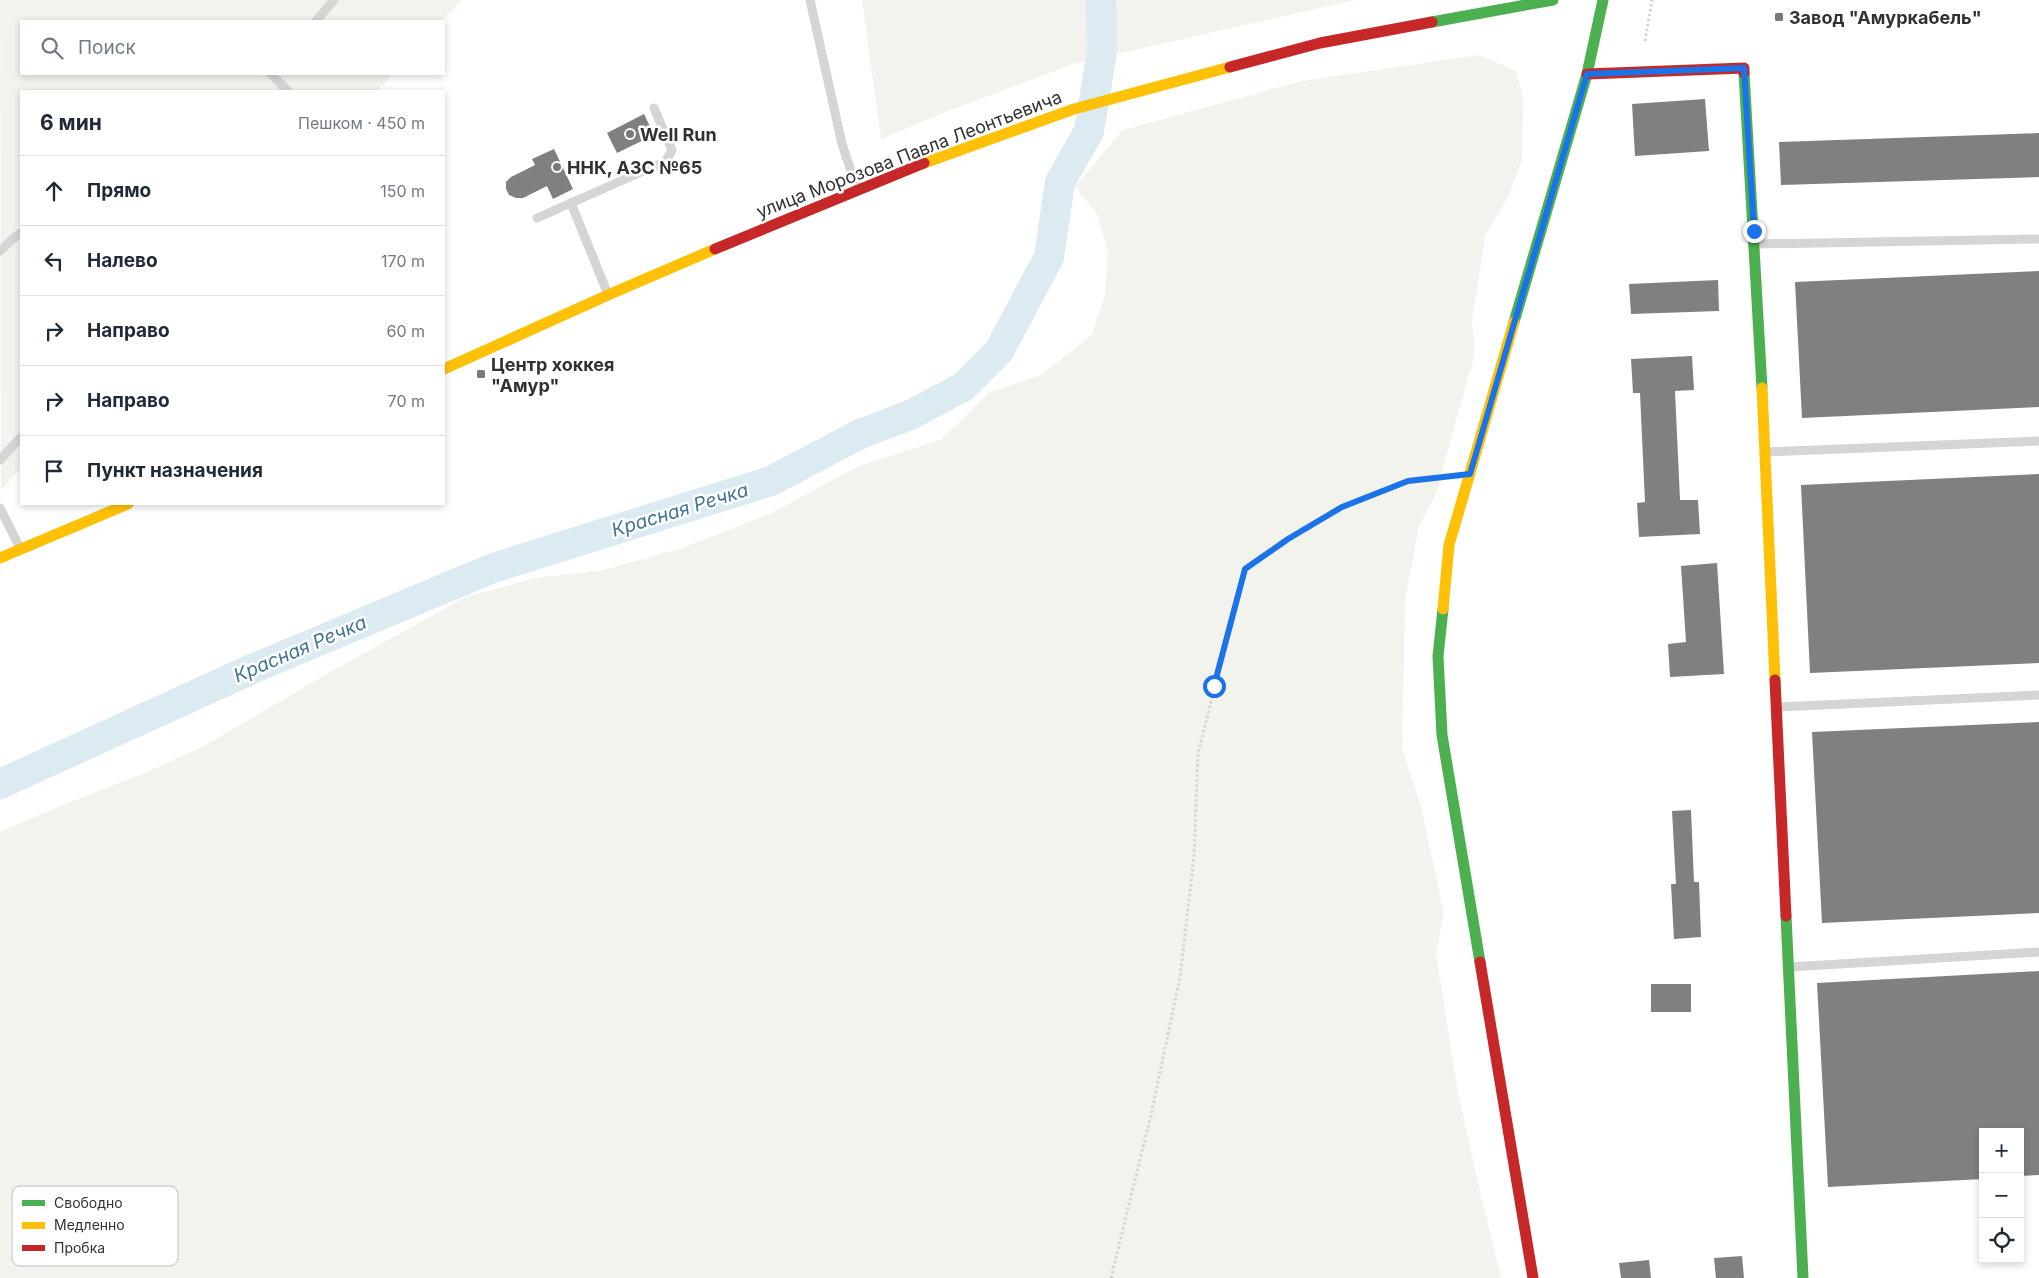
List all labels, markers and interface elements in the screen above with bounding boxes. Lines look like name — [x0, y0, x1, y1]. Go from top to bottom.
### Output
place label: Завод "Амуркабель" — [1789, 7, 1982, 28]
marker: Завод "Амуркабель" — [1773, 11, 1785, 23]
search box — [20, 20, 445, 75]
icon: search — [38, 34, 66, 62]
text: Поиск — [78, 36, 136, 59]
street label: улица Морозова Павла Леонтьевича — [753, 86, 1065, 222]
text: 6 мин — [40, 110, 102, 135]
text: Пешком · 450 m — [298, 113, 425, 133]
place label: Well Run — [640, 124, 717, 145]
marker: Well Run — [624, 128, 636, 140]
place label: ННК, АЗС №65 — [567, 157, 702, 178]
marker: ННК, АЗС №65 — [551, 161, 563, 173]
icon: ahead — [40, 177, 68, 205]
text: Прямо — [87, 179, 151, 202]
text: 150 m — [380, 181, 425, 201]
route end — [1743, 220, 1766, 243]
icon: left — [40, 247, 68, 275]
text: Налево — [87, 249, 158, 272]
text: 170 m — [381, 251, 425, 271]
icon: right — [40, 317, 68, 345]
text: Направо — [87, 319, 170, 342]
text: 60 m — [386, 321, 425, 341]
place label: Центр хоккея "Амур" — [491, 354, 615, 396]
marker: Центр хоккея "Амур" — [475, 368, 487, 380]
icon: right — [40, 387, 68, 415]
text: Направо — [87, 389, 170, 412]
text: 70 m — [388, 391, 425, 411]
icon: arrive — [40, 457, 68, 485]
text: Пункт назначения — [87, 459, 263, 482]
water label: Красная Речка — [609, 478, 752, 542]
water label: Красная Речка — [230, 611, 370, 687]
route start — [1203, 675, 1226, 698]
map controls — [1979, 1128, 2024, 1263]
button: + — [1979, 1128, 2024, 1173]
button: − — [1979, 1173, 2024, 1218]
legend — [12, 1186, 178, 1266]
text: Свободно — [54, 1194, 123, 1211]
text: Медленно — [54, 1216, 125, 1233]
button: locate — [1979, 1218, 2024, 1263]
text: Пробка — [54, 1239, 105, 1256]

